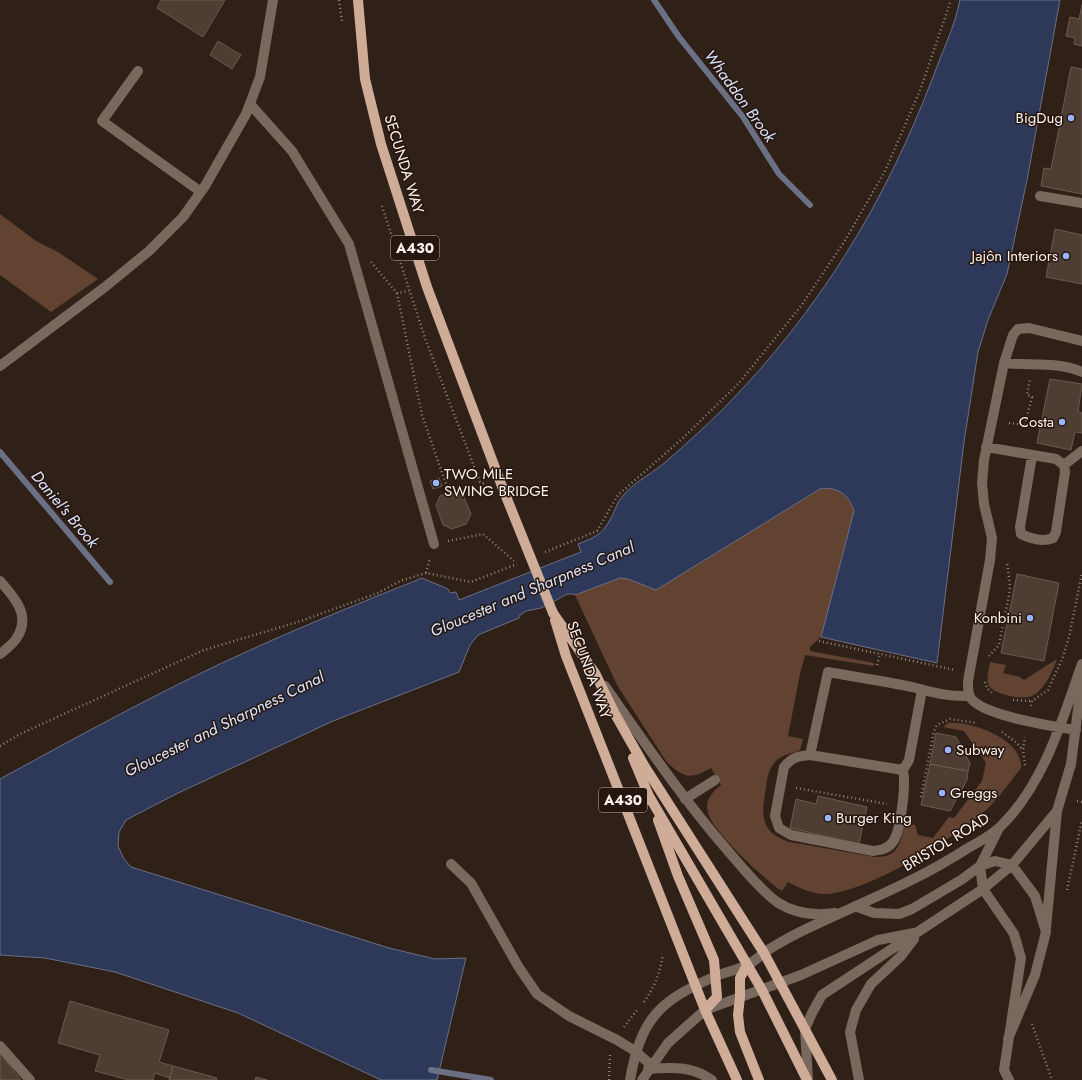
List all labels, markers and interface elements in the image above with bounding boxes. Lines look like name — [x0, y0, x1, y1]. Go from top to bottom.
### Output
water label: Whaddon Brook — [699, 45, 782, 148]
place label: BigDug — [1016, 107, 1063, 129]
street label: SECUNDA WAY — [378, 112, 430, 217]
marker: BigDug — [1066, 113, 1076, 123]
road number: A430 — [391, 236, 439, 260]
place label: Jajôn Interiors — [970, 245, 1058, 267]
marker: Jajôn Interiors — [1061, 251, 1071, 261]
place label: Costa — [1019, 411, 1054, 433]
marker: Costa — [1057, 417, 1067, 427]
place label: TWO MILE SWING BRIDGE — [444, 463, 549, 502]
water label: Daniel's Brook — [26, 465, 105, 554]
marker: TWO MILE SWING BRIDGE — [431, 478, 441, 488]
water label: Gloucester and Sharpness Canal — [426, 535, 639, 642]
place label: Konbini — [974, 607, 1022, 629]
marker: Konbini — [1025, 613, 1035, 623]
street label: SECUNDA WAY — [561, 618, 617, 722]
water label: Gloucester and Sharpness Canal — [120, 665, 329, 782]
place label: Subway — [956, 739, 1005, 761]
marker: Subway — [943, 745, 953, 755]
place label: Greggs — [950, 782, 997, 804]
road number: A430 — [599, 788, 647, 812]
marker: Greggs — [937, 788, 947, 798]
place label: Burger King — [836, 807, 912, 829]
street label: BRISTOL ROAD — [898, 807, 994, 877]
marker: Burger King — [823, 813, 833, 823]

